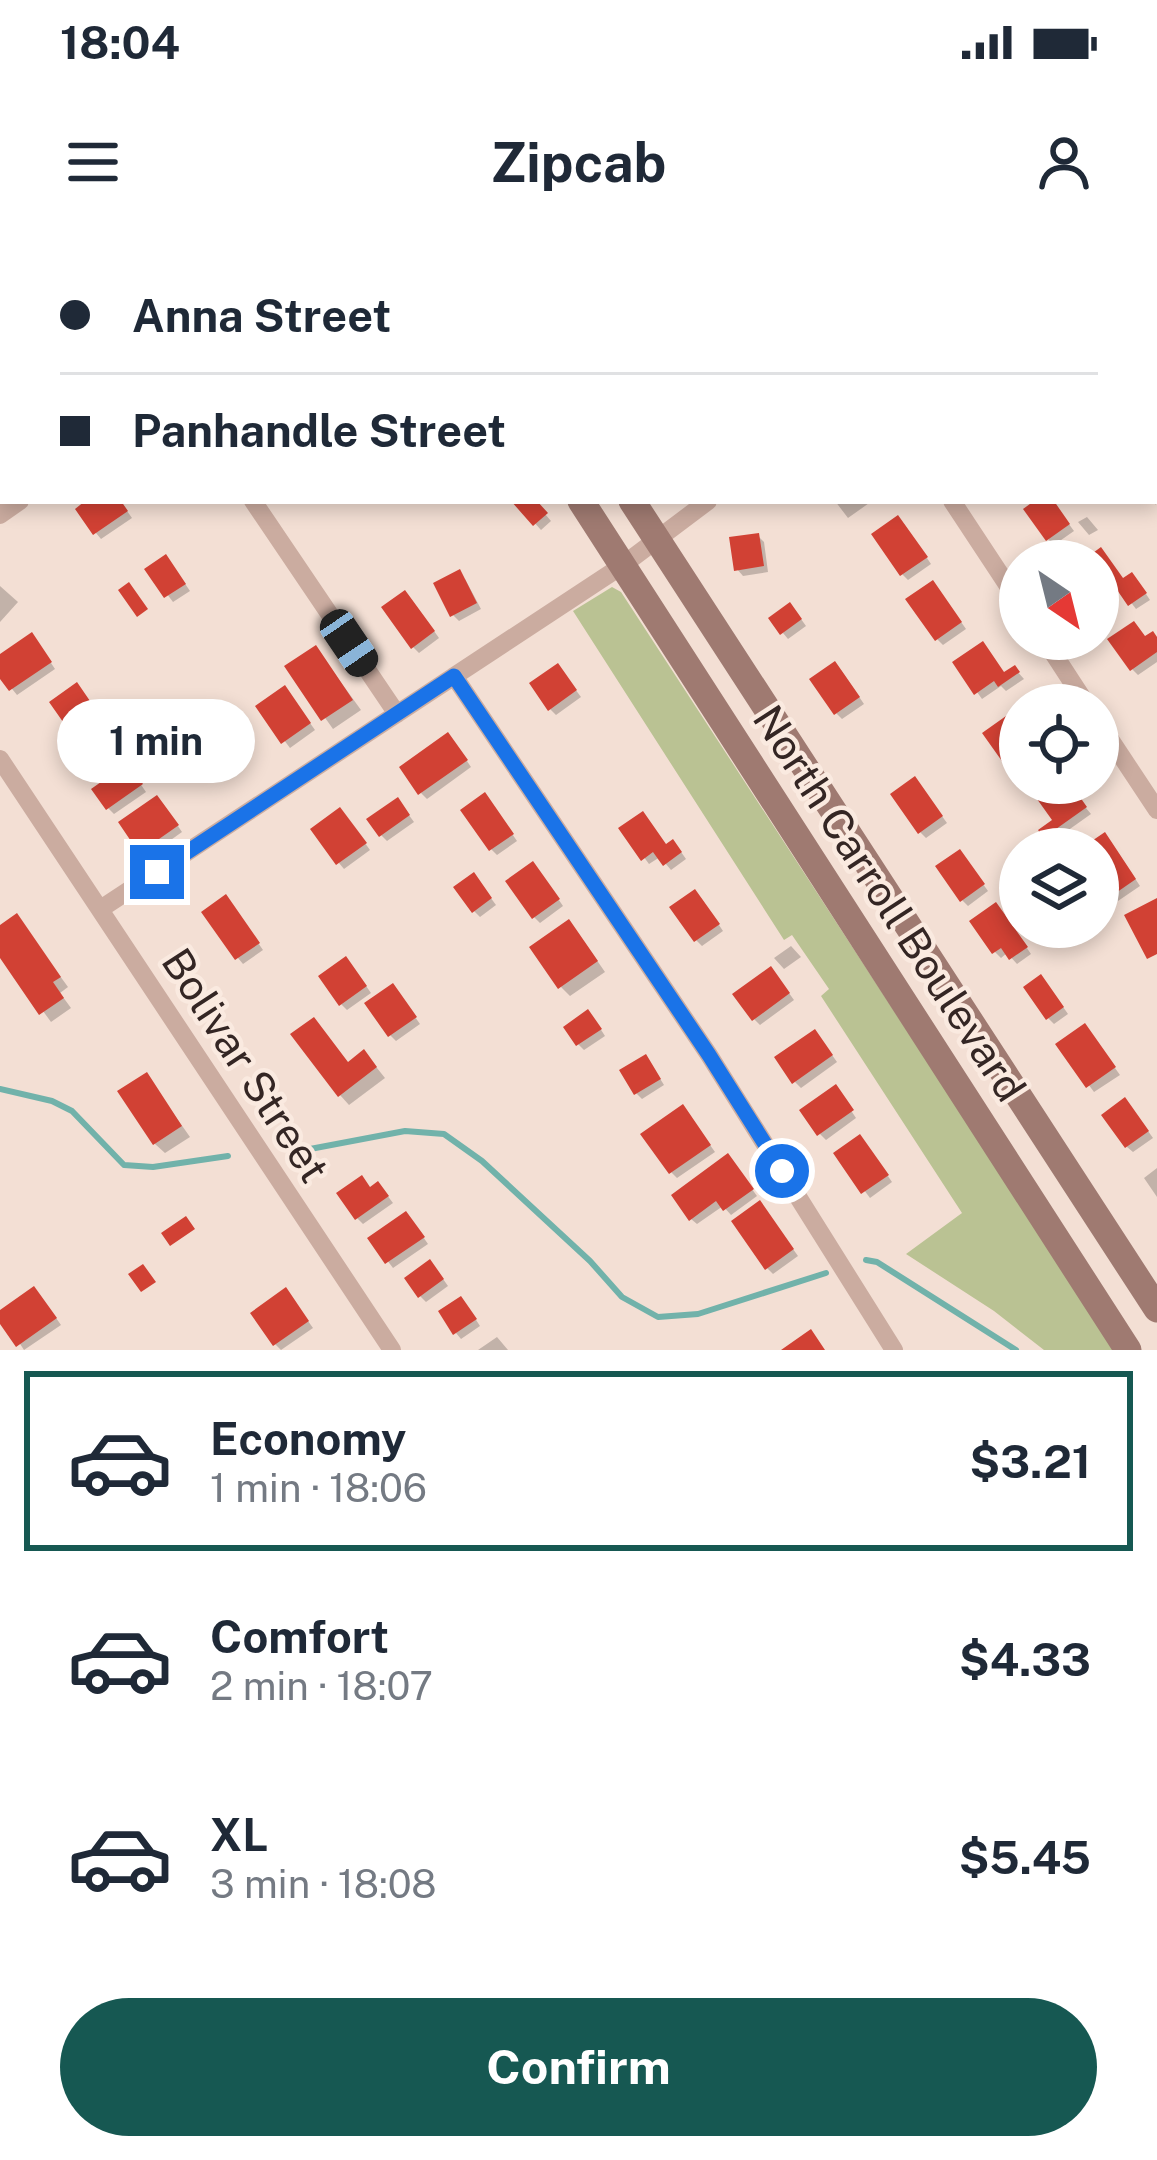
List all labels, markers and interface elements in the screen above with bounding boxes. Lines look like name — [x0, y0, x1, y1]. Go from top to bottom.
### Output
text: 18:04 — [60, 16, 180, 69]
icon: menu — [60, 129, 126, 195]
icon: person — [1031, 129, 1097, 195]
text: Zipcab — [491, 131, 666, 194]
text: Anna Street — [132, 289, 391, 342]
text: Panhandle Street — [132, 404, 506, 457]
north arrow — [999, 540, 1119, 660]
map controls — [999, 540, 1119, 948]
car — [314, 603, 384, 683]
button: locate — [999, 684, 1119, 804]
street label: North Carroll Boulevard — [744, 696, 1036, 1110]
callout: 1 min — [58, 698, 256, 782]
text: 1 min — [109, 718, 203, 764]
button: layers — [999, 828, 1119, 948]
route end — [130, 845, 184, 899]
street label: Bolivar Street — [152, 939, 340, 1191]
route start — [755, 1144, 809, 1198]
icon: car — [66, 1407, 174, 1515]
text: Economy — [210, 1412, 406, 1465]
text: $3.21 — [970, 1435, 1091, 1488]
text: 1 min · 18:06 — [210, 1465, 427, 1511]
icon: car — [66, 1605, 174, 1713]
text: Comfort — [210, 1610, 389, 1663]
text: $4.33 — [959, 1633, 1091, 1686]
text: 2 min · 18:07 — [210, 1663, 433, 1709]
icon: car — [66, 1803, 174, 1911]
text: XL — [210, 1808, 268, 1861]
text: $5.45 — [959, 1831, 1091, 1884]
text: 3 min · 18:08 — [210, 1861, 437, 1907]
button: Confirm — [60, 1998, 1097, 2136]

